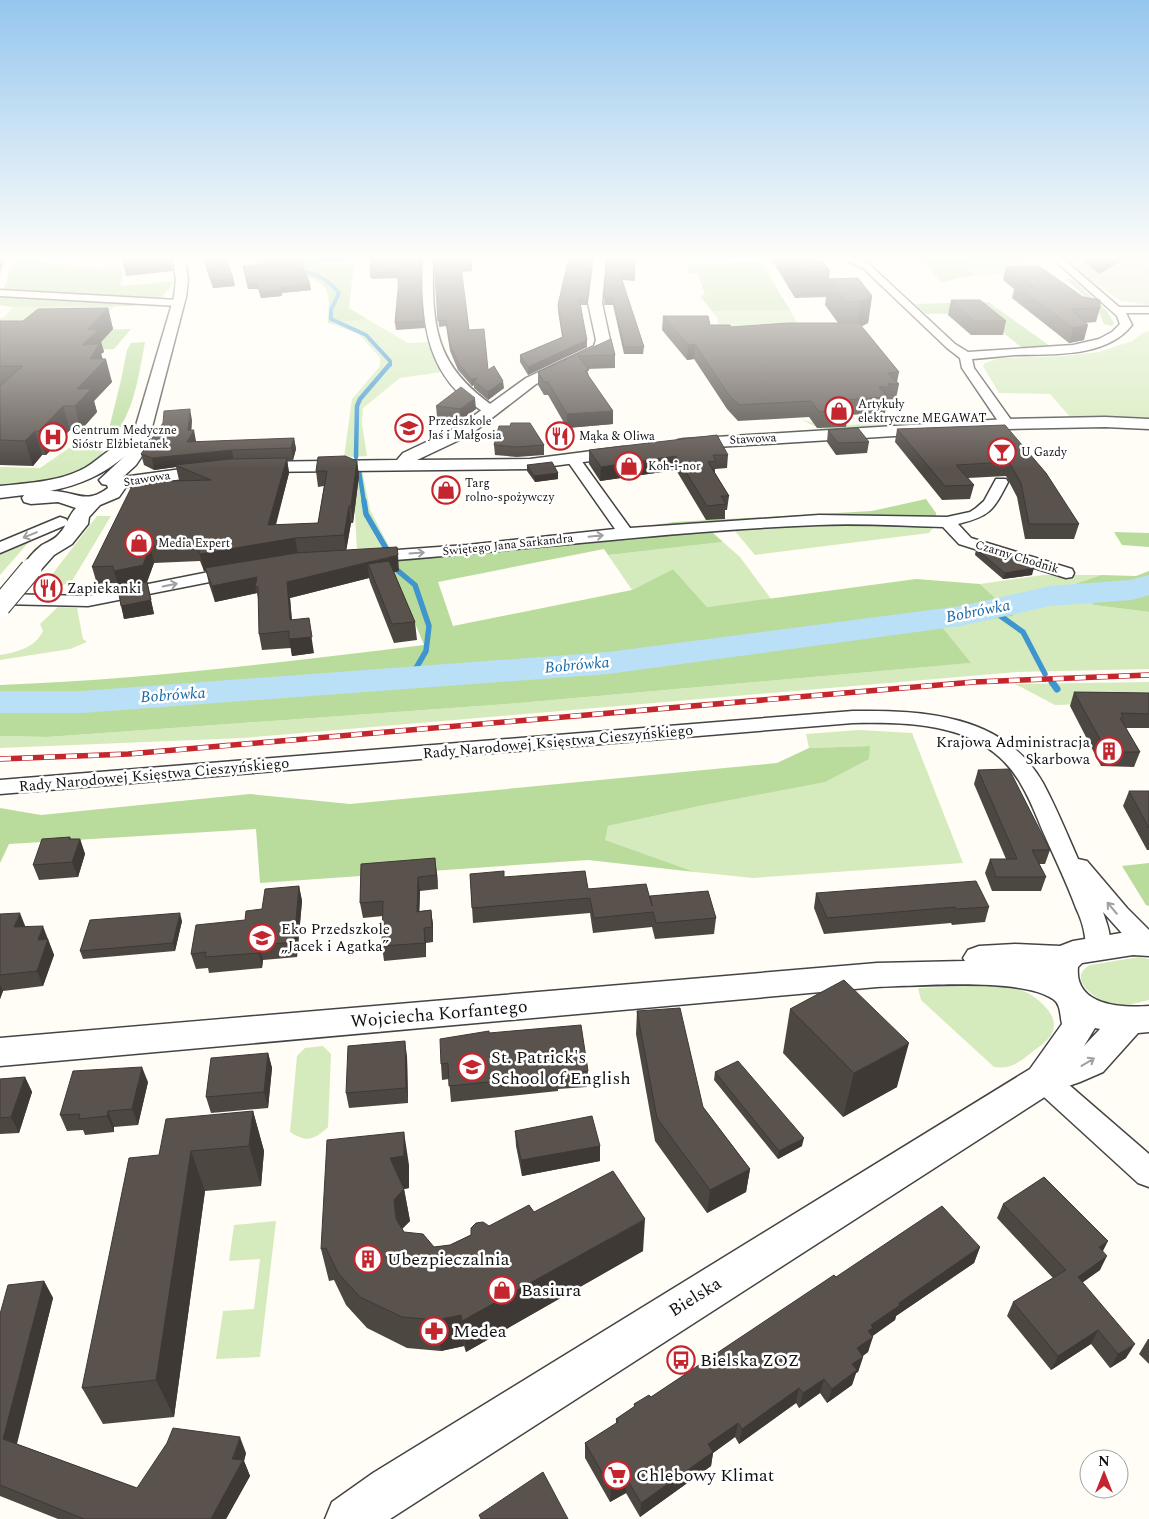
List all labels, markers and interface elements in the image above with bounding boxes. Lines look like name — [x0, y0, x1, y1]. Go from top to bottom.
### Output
place label: Artykuły elektryczne MEGAWAT — [858, 395, 987, 428]
shop icon: Artykuły elektryczne MEGAWAT — [824, 396, 854, 426]
place label: Przedszkole Jaś i Małgosia — [428, 412, 502, 445]
school or university icon: Przedszkole Jaś i Małgosia — [394, 413, 424, 443]
place label: Centrum Medyczne Sióstr Elżbietanek — [72, 421, 177, 454]
restaurant icon: Mąka & Oliwa — [545, 421, 575, 451]
hospital icon: Centrum Medyczne Sióstr Elżbietanek — [38, 422, 68, 452]
place label: Mąka & Oliwa — [579, 427, 655, 446]
street label: Stawowa — [729, 428, 777, 450]
bar icon: U Gazdy — [987, 437, 1017, 467]
place label: U Gazdy — [1021, 443, 1068, 462]
shop icon: Koh-i-nor — [614, 451, 644, 481]
place label: Koh-i-nor — [648, 457, 701, 476]
street label: Stawowa — [122, 466, 172, 492]
place label: Targ rolno-spożywczy — [465, 474, 555, 507]
shop icon: Targ rolno-spożywczy — [431, 475, 461, 505]
shop icon: Media Expert — [124, 528, 154, 558]
street label: Świętego Jana Sarkandra — [442, 529, 574, 561]
one-way arrow — [23, 531, 38, 540]
one-way arrow — [588, 531, 604, 541]
place label: Media Expert — [158, 534, 230, 553]
street label: Czarny Chodnik — [973, 535, 1062, 579]
one-way arrow — [409, 549, 425, 558]
restaurant icon: Zapiekanki — [33, 573, 63, 603]
place label: Zapiekanki — [67, 577, 141, 600]
one-way arrow — [161, 580, 177, 590]
water label: Bobrówka — [944, 593, 1012, 629]
water label: Bobrówka — [543, 650, 611, 680]
water label: Bobrówka — [140, 681, 206, 709]
street label: Rady Narodowej Księstwa Cieszyńskiego — [422, 719, 694, 765]
place label: Krajowa Administracja Skarbowa — [936, 731, 1091, 771]
building icon: Krajowa Administracja Skarbowa — [1094, 736, 1124, 766]
street label: Rady Narodowej Księstwa Cieszyńskiego — [18, 752, 290, 798]
one-way arrow — [1107, 902, 1118, 915]
place label: Eko Przedszkole „Jacek i Agatka” — [281, 918, 390, 958]
school or university icon: Eko Przedszkole „Jacek i Agatka” — [247, 923, 277, 953]
street label: Wojciecha Korfantego — [349, 993, 529, 1035]
place label: St. Patrick's School of English — [491, 1044, 631, 1092]
school or university icon: St. Patrick's School of English — [457, 1052, 487, 1082]
one-way arrow — [1081, 1056, 1095, 1067]
building icon: Ubezpieczalnia — [353, 1244, 383, 1274]
place label: Ubezpieczalnia — [387, 1246, 510, 1273]
street label: Bielska — [663, 1270, 727, 1324]
shop icon: Basiura — [487, 1275, 517, 1305]
place label: Basiura — [521, 1277, 581, 1304]
pharmacy icon: Medea — [419, 1316, 449, 1346]
place label: Medea — [453, 1318, 507, 1345]
bus stop icon: Bielska ZOZ — [666, 1345, 696, 1375]
place label: Bielska ZOZ — [700, 1347, 799, 1374]
north arrow — [1079, 1449, 1129, 1499]
text: N — [1098, 1451, 1110, 1472]
supermarket icon: Chlebowy Klimat — [602, 1460, 632, 1490]
place label: Chlebowy Klimat — [636, 1462, 774, 1489]

